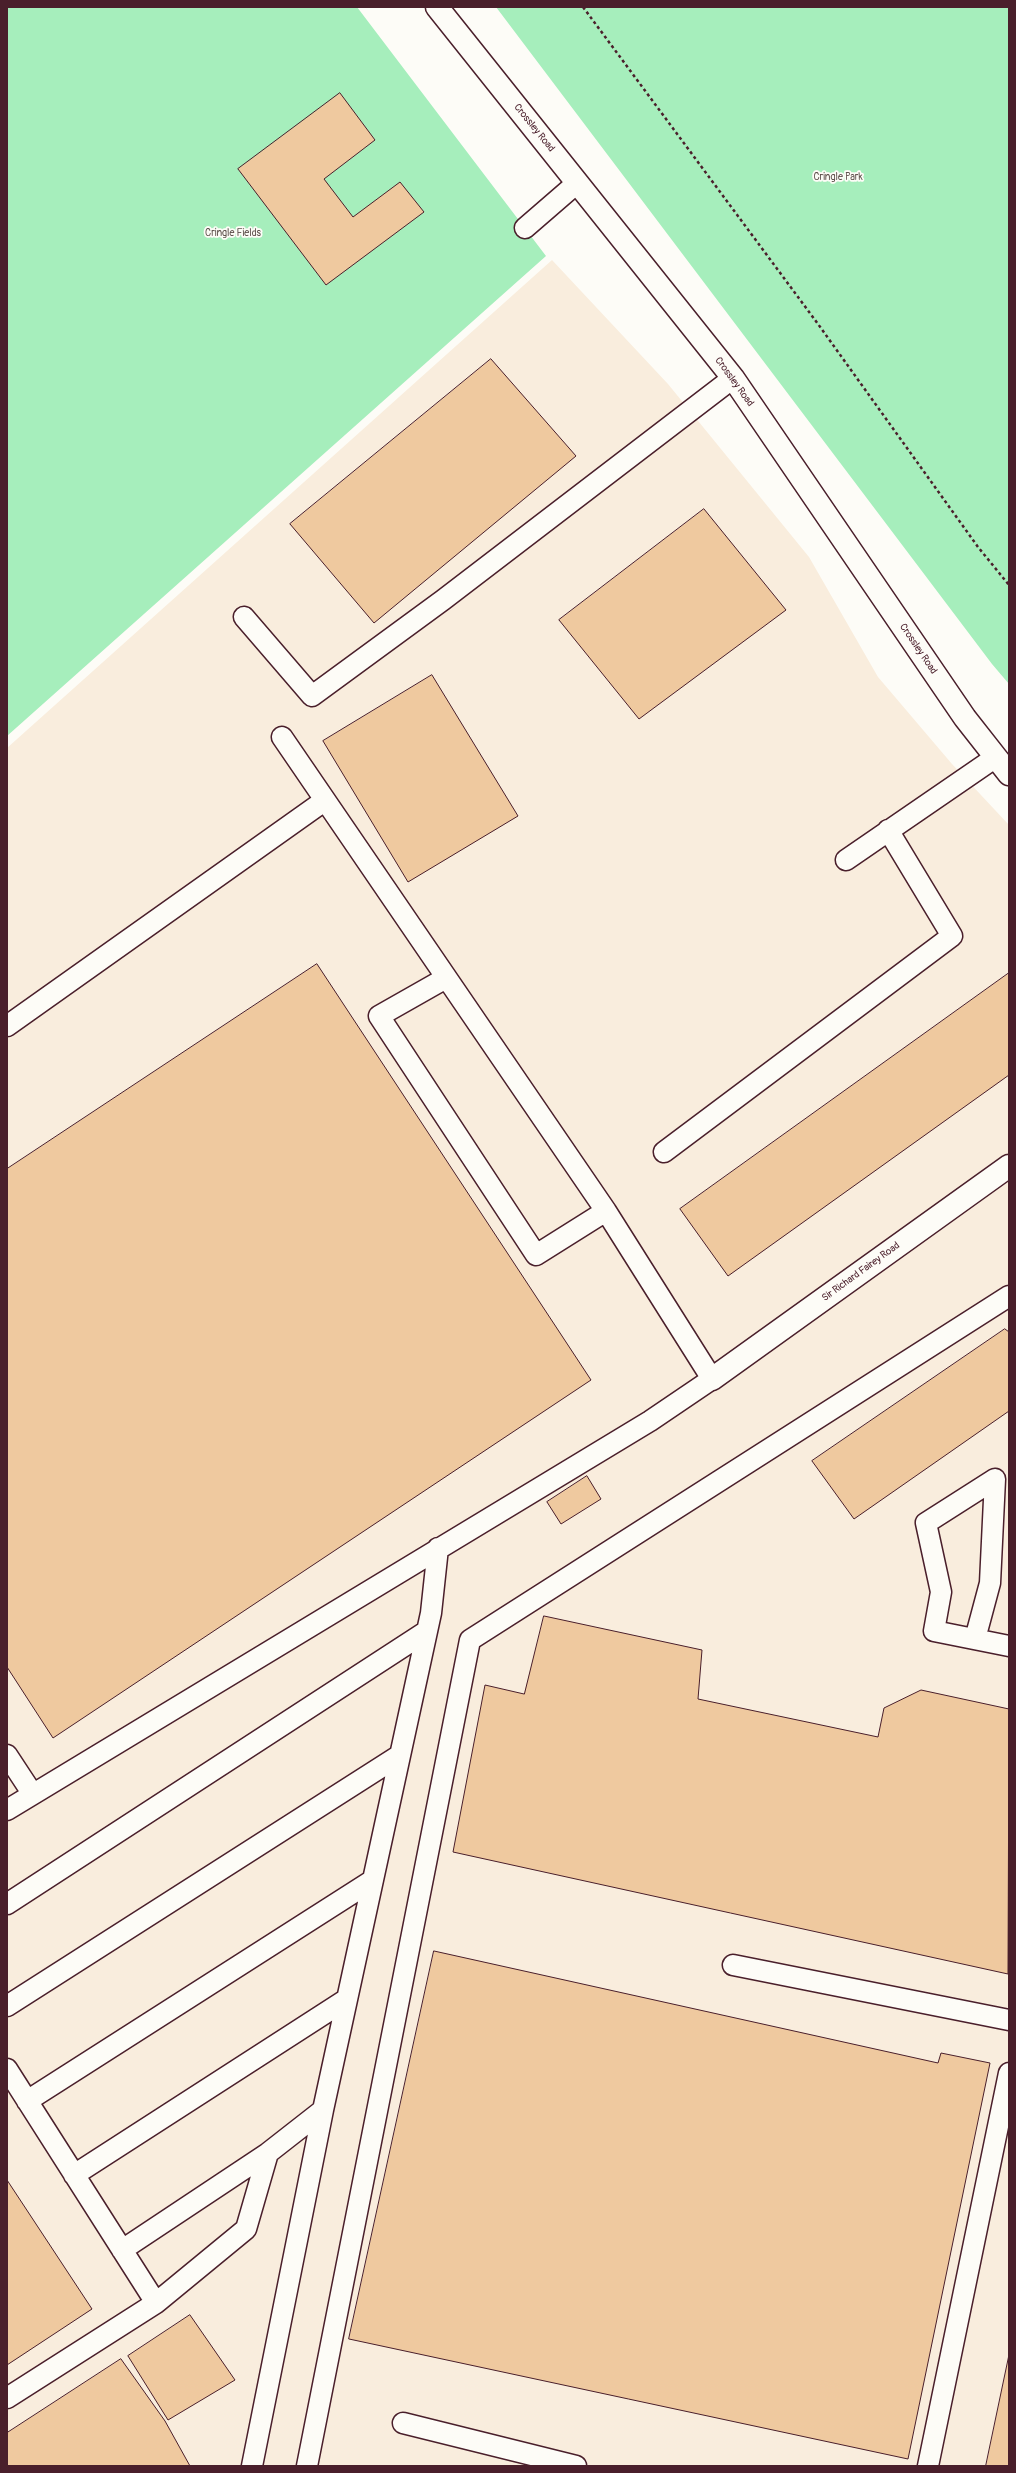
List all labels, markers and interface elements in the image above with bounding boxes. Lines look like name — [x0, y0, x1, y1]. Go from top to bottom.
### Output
street label: Crossley Road — [511, 102, 557, 154]
park label: Cringle Park — [813, 171, 863, 183]
park label: Cringle Fields — [205, 227, 261, 239]
street label: Crossley Road — [712, 355, 756, 409]
street label: Crossley Road — [897, 621, 939, 677]
street label: Sir Richard Fairey Road — [820, 1240, 902, 1304]

